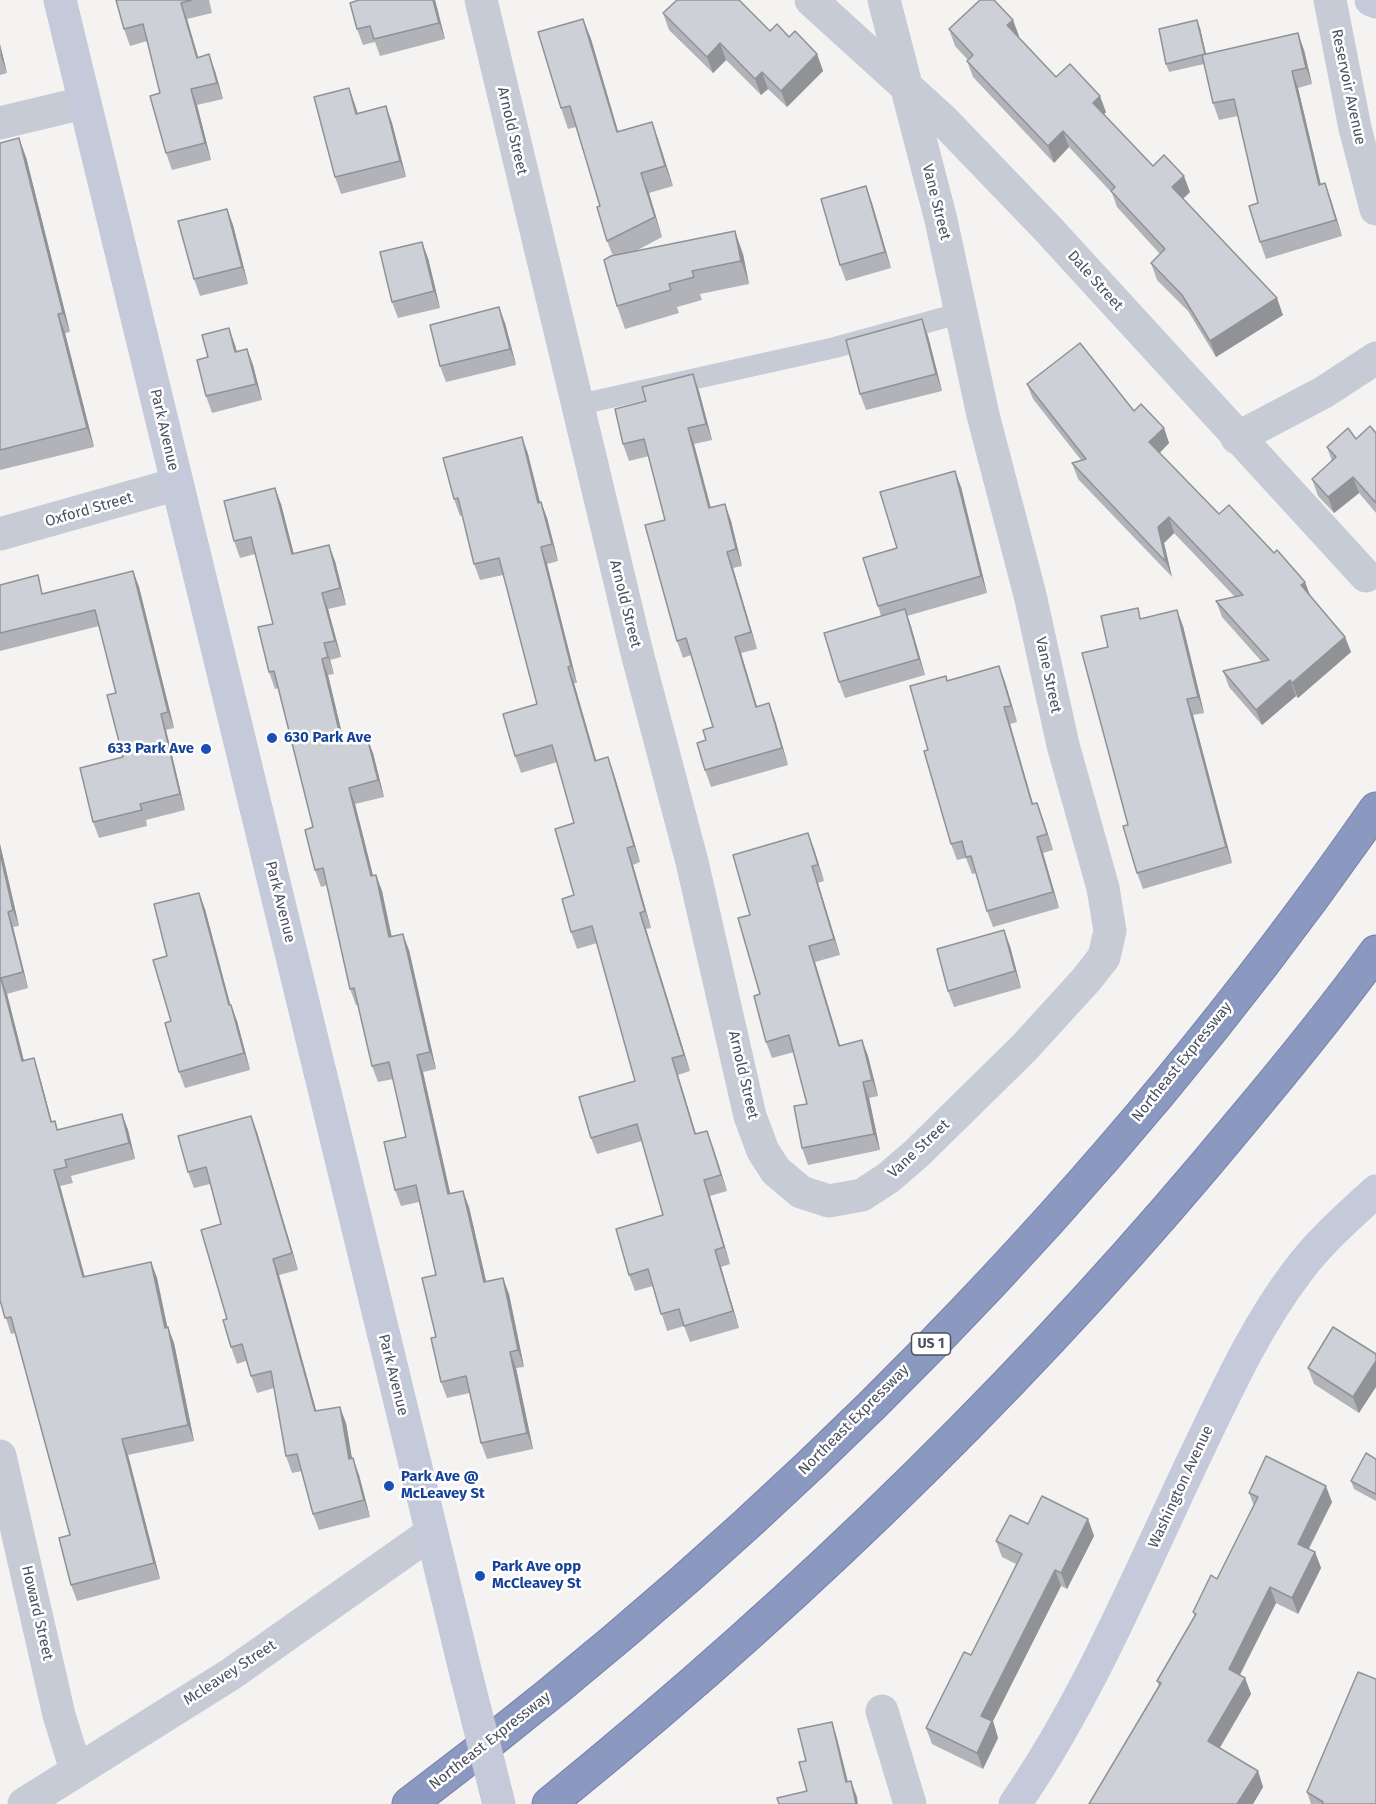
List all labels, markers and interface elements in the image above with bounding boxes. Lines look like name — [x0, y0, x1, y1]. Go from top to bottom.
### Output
street label: Reservoir Avenue — [1327, 27, 1369, 147]
street label: Arnold Street — [493, 85, 531, 177]
street label: Vane Street — [918, 162, 954, 242]
street label: Dale Street — [1063, 247, 1127, 315]
street label: Park Avenue — [146, 387, 182, 473]
street label: Oxford Street — [43, 489, 135, 531]
street label: Arnold Street — [605, 558, 645, 650]
street label: Vane Street — [1031, 635, 1065, 715]
place label: 630 Park Ave — [284, 729, 371, 747]
marker: 630 Park Ave — [265, 731, 279, 745]
place label: 633 Park Ave — [108, 740, 194, 758]
marker: 633 Park Ave — [199, 742, 213, 756]
street label: Park Avenue — [261, 859, 299, 945]
street label: Northeast Expressway — [1128, 999, 1236, 1125]
street label: Arnold Street — [724, 1029, 762, 1121]
street label: Vane Street — [885, 1116, 953, 1182]
street label: Park Avenue — [374, 1332, 412, 1418]
road number: US 1 — [912, 1333, 950, 1355]
street label: Northeast Expressway — [795, 1361, 913, 1479]
street label: Washington Avenue — [1145, 1423, 1217, 1551]
place label: Park Ave @ McLeavey St — [401, 1468, 485, 1503]
marker: Park Ave @ McLeavey St — [382, 1479, 396, 1493]
place label: Park Ave opp McCleavey St — [492, 1558, 581, 1593]
street label: Howard Street — [17, 1564, 57, 1662]
marker: Park Ave opp McCleavey St — [473, 1569, 487, 1583]
street label: Mcleavey Street — [180, 1636, 280, 1710]
street label: Northeast Expressway — [426, 1688, 554, 1794]

